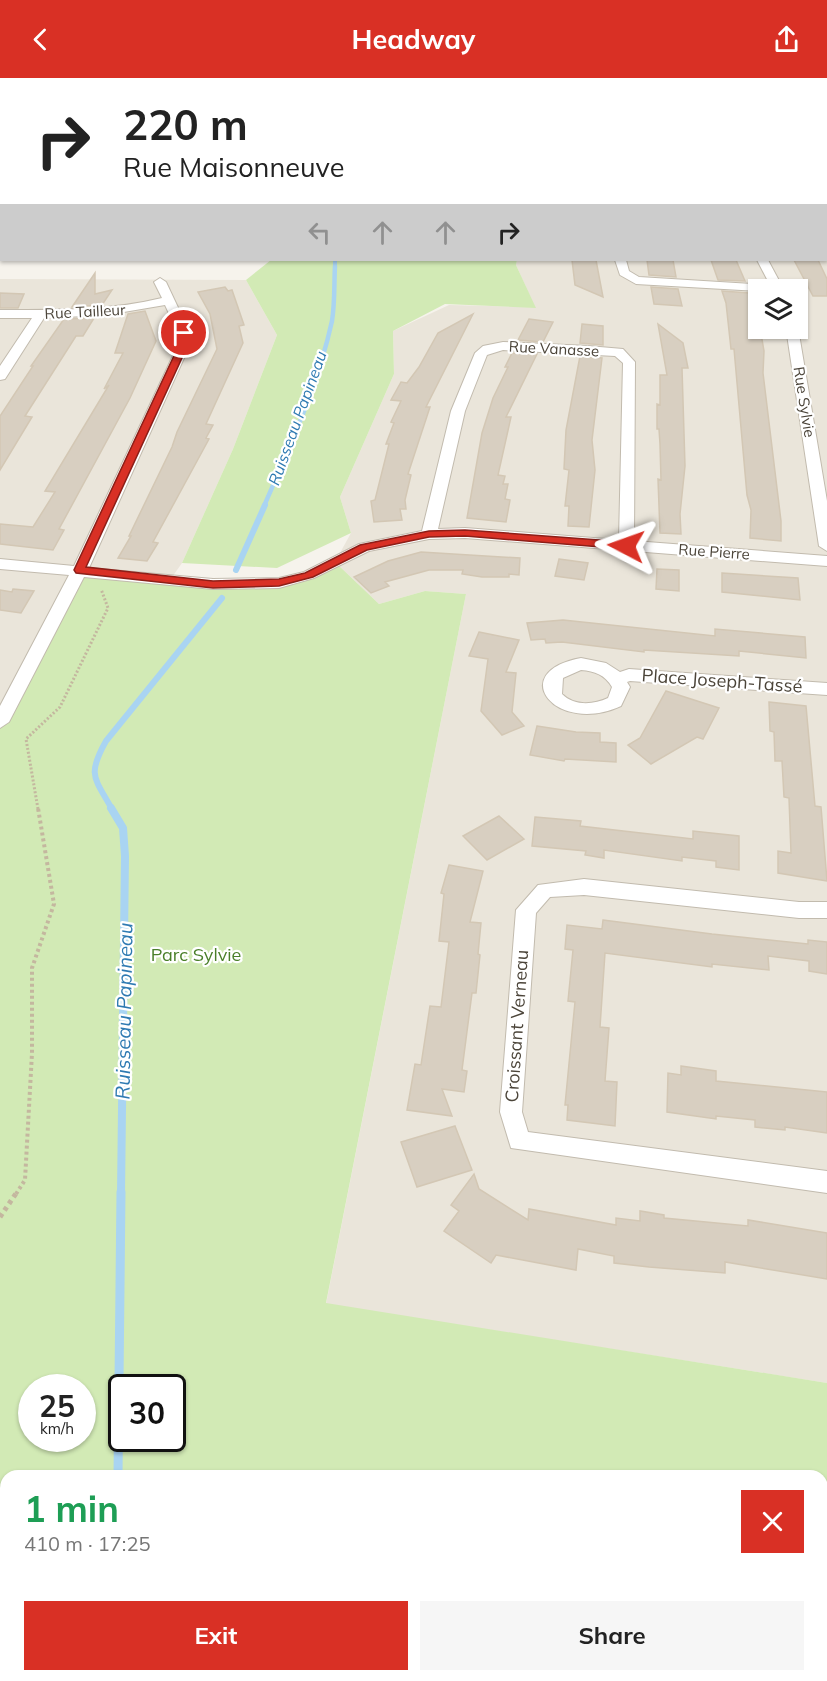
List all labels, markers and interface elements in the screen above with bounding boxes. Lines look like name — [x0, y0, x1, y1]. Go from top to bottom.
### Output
text: Headway — [351, 22, 476, 56]
icon: back — [24, 23, 57, 56]
icon: share — [770, 23, 803, 56]
text: 220 m — [123, 98, 248, 151]
icon: right — [24, 102, 102, 180]
text: Rue Maisonneuve — [123, 150, 344, 184]
icon: left — [303, 216, 336, 249]
icon: ahead — [366, 216, 399, 249]
icon: ahead — [429, 216, 462, 249]
icon: right — [492, 216, 525, 249]
map controls — [748, 279, 808, 339]
button: layers — [748, 279, 808, 339]
street label: Rue Tailleur — [44, 300, 126, 323]
pin — [158, 307, 209, 358]
icon: arrive — [167, 316, 200, 349]
street label: Rue Vanasse — [508, 337, 600, 360]
water label: Ruisseau Papineau — [263, 348, 331, 488]
street label: Rue Sylvie — [790, 365, 819, 439]
position arrow — [594, 514, 658, 578]
street label: Rue Pierre — [678, 540, 750, 563]
street label: Place Joseph-Tassé — [641, 663, 803, 698]
water label: Ruisseau Papineau — [109, 922, 138, 1100]
park label: Parc Sylvie — [151, 943, 241, 966]
street label: Croissant Verneau — [500, 949, 533, 1103]
speed limit sign: 30 — [108, 1374, 186, 1452]
text: 25 — [39, 1387, 75, 1425]
text: km/h — [40, 1419, 74, 1438]
text: 1 min — [24, 1486, 119, 1531]
button: close — [741, 1490, 804, 1553]
text: 410 m · 17:25 — [24, 1531, 150, 1556]
button: Exit — [24, 1601, 408, 1670]
button: Share — [420, 1601, 804, 1670]

